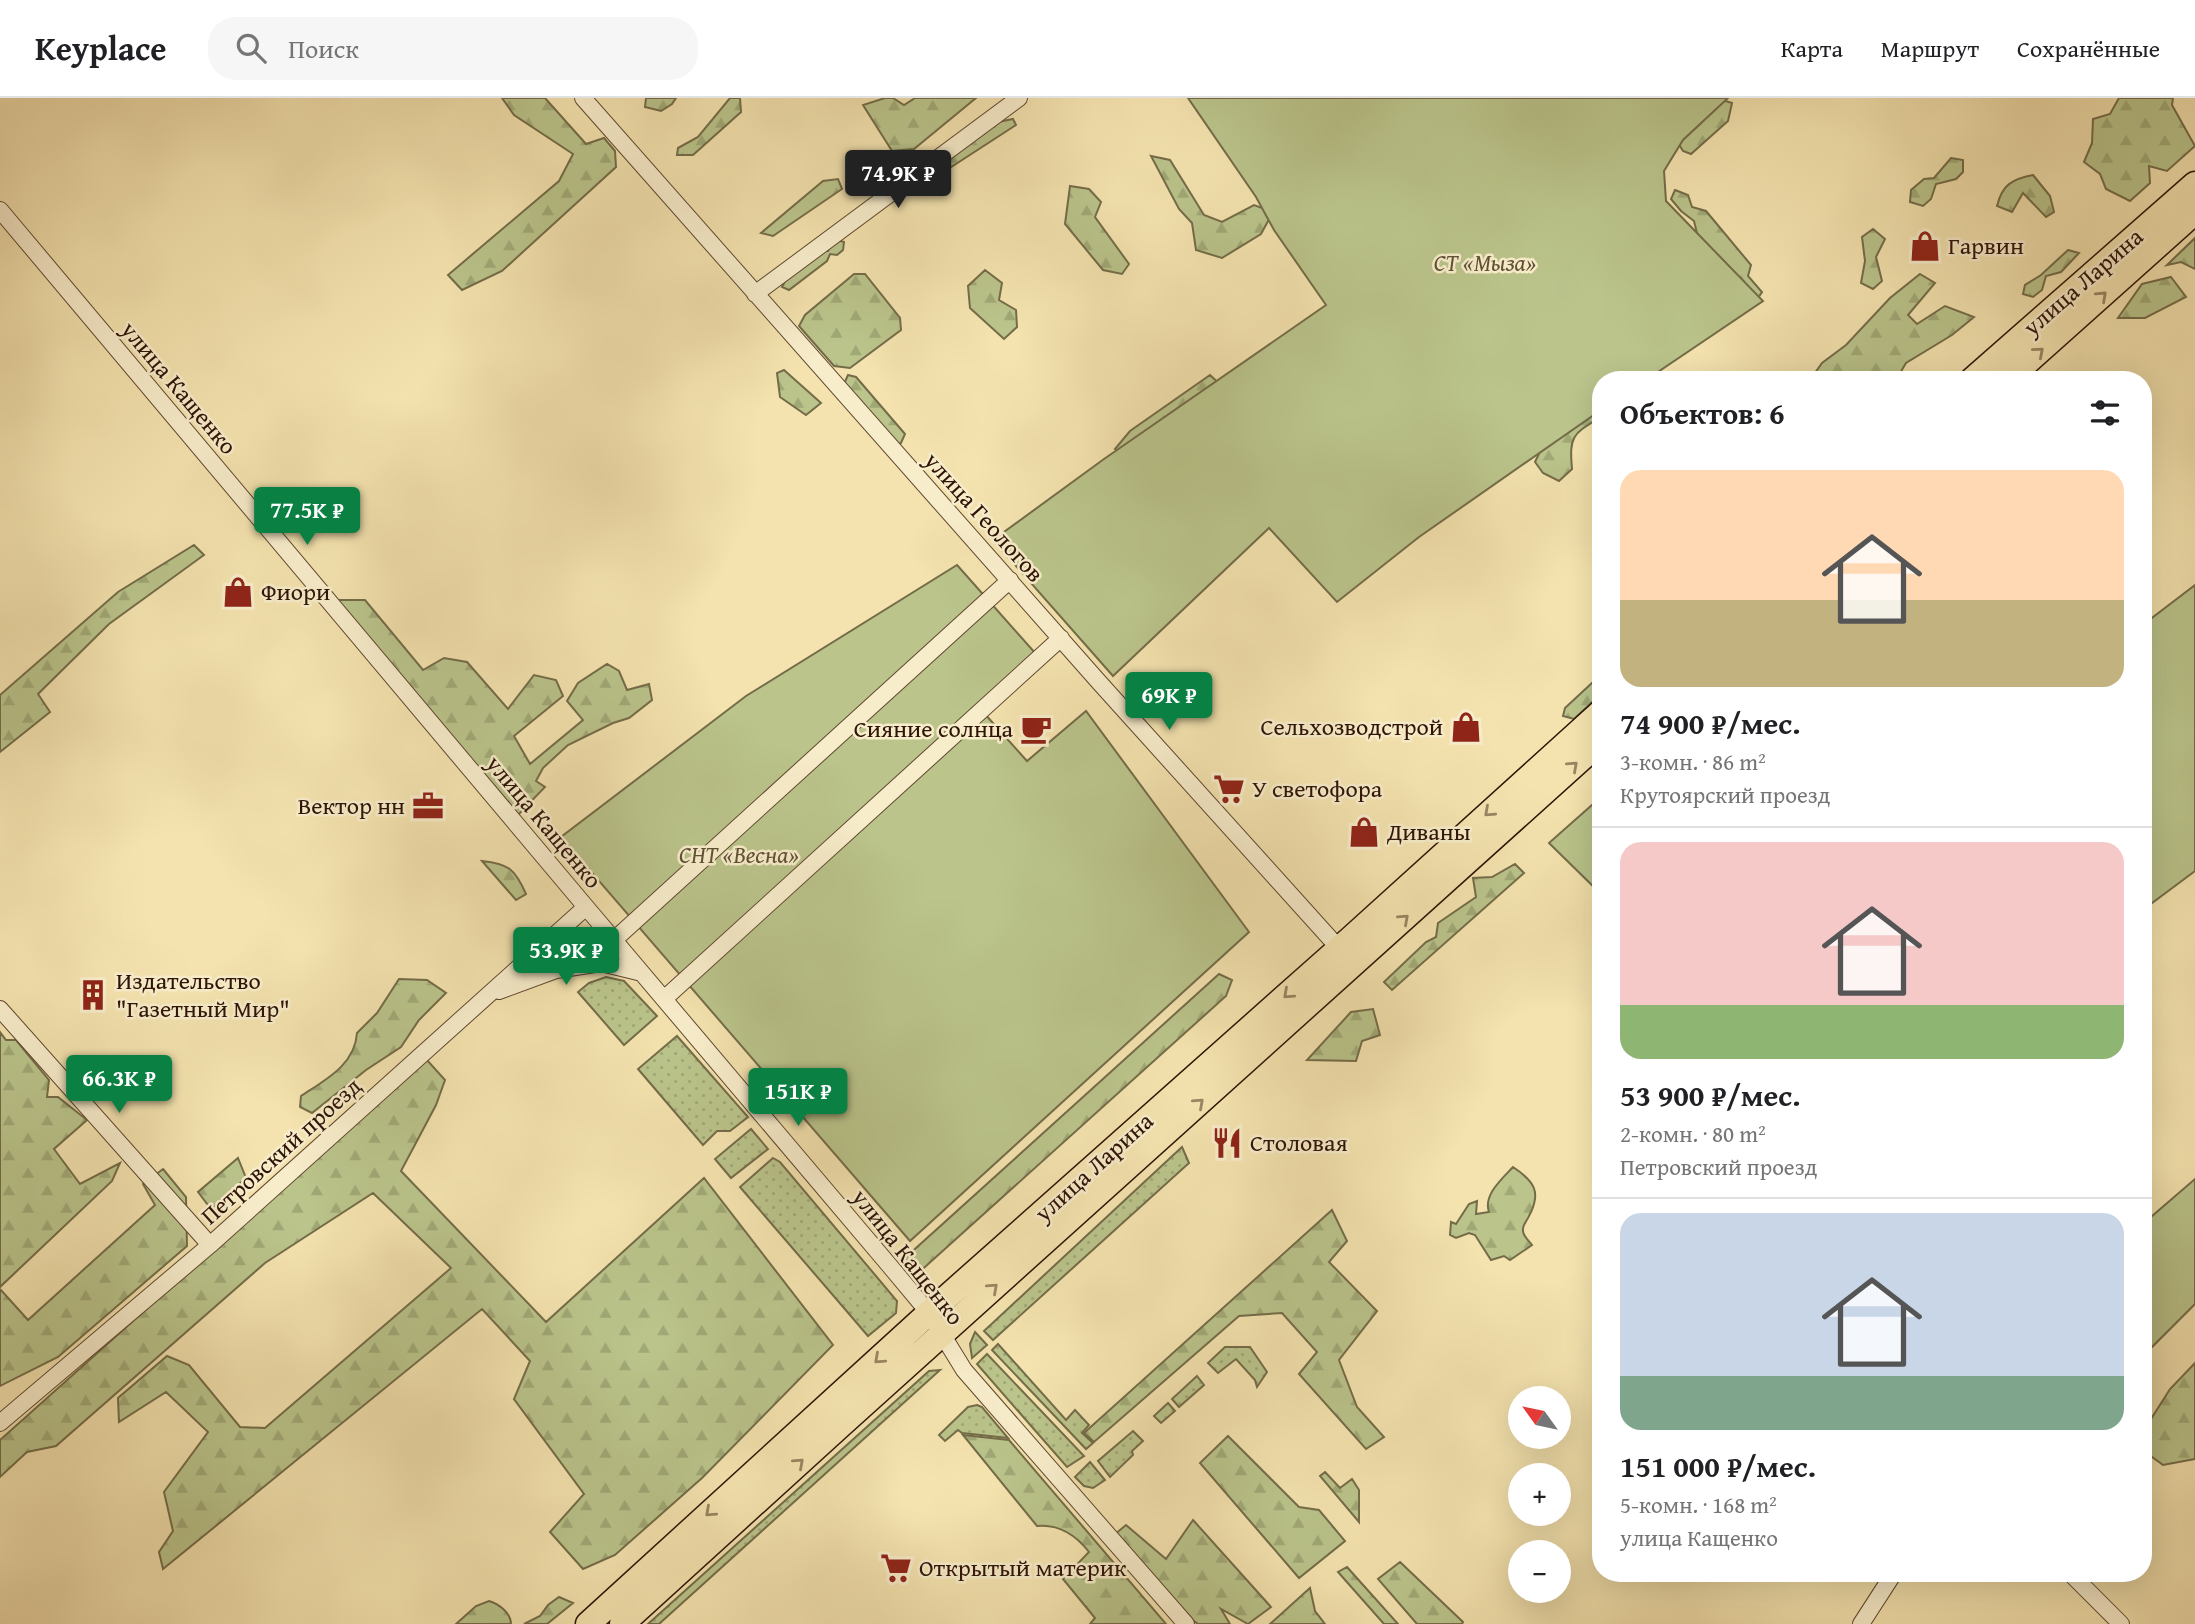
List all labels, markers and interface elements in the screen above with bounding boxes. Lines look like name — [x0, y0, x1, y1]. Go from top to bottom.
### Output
search box — [208, 17, 698, 80]
text: Keyplace — [35, 24, 166, 72]
icon: search — [232, 29, 270, 67]
text: Поиск — [288, 29, 359, 68]
text: Карта — [1781, 31, 1843, 66]
text: Маршрут — [1881, 31, 1979, 66]
text: Сохранённые — [2017, 31, 2160, 66]
pin: 74.9K ₽ — [833, 150, 963, 210]
text: 74.9K ₽ — [861, 156, 935, 189]
street label: улица Ларина — [2014, 219, 2151, 344]
place label: Гарвин — [1948, 228, 2024, 263]
shop icon: Гарвин — [1908, 229, 1942, 263]
park label: СТ «Мыза» — [1434, 245, 1536, 280]
one-way arrow — [2094, 292, 2107, 304]
street label: улица Кащенко — [112, 313, 246, 462]
one-way arrow — [2031, 348, 2044, 360]
text: Объектов: 6 — [1620, 391, 1784, 435]
icon: filters — [2086, 394, 2124, 432]
street label: улица Геологов — [916, 443, 1053, 590]
pin: 77.5K ₽ — [242, 488, 372, 547]
text: 77.5K ₽ — [270, 493, 344, 526]
icon: home — [1809, 516, 1935, 642]
place label: Фиори — [261, 574, 330, 609]
shop icon: Фиори — [221, 575, 255, 609]
pin: 69K ₽ — [1120, 672, 1218, 732]
text: 69K ₽ — [1141, 678, 1197, 711]
text: 74 900 ₽/мес. — [1620, 701, 1801, 745]
place label: Сельхозводстрой — [1261, 709, 1443, 744]
shop icon: Сельхозводстрой — [1449, 710, 1483, 744]
place label: Сияние солнца — [854, 711, 1014, 746]
cafe icon: Сияние солнца — [1019, 712, 1053, 746]
text: 3-комн. · 86 m² — [1620, 745, 1766, 778]
street label: улица Кащенко — [477, 747, 611, 896]
one-way arrow — [1565, 762, 1578, 775]
place label: У светофора — [1252, 771, 1383, 806]
supermarket icon: У светофора — [1212, 772, 1246, 806]
text: Крутоярский проезд — [1620, 778, 1830, 811]
place label: Вектор нн — [298, 788, 405, 823]
office icon: Вектор нн — [411, 789, 445, 823]
one-way arrow — [1485, 804, 1498, 817]
place label: Диваны — [1386, 814, 1471, 849]
shop icon: Диваны — [1347, 815, 1381, 849]
park label: СНТ «Весна» — [679, 837, 799, 872]
icon: home — [1809, 888, 1935, 1014]
one-way arrow — [1396, 914, 1409, 927]
pin: 53.9K ₽ — [501, 928, 631, 987]
text: 53.9K ₽ — [529, 933, 603, 966]
place label: Издательство "Газетный Мир" — [116, 963, 290, 1026]
building icon: Издательство "Газетный Мир" — [76, 978, 110, 1012]
one-way arrow — [1283, 986, 1296, 998]
pin: 66.3K ₽ — [54, 1056, 184, 1115]
text: 66.3K ₽ — [82, 1061, 156, 1094]
pin: 151K ₽ — [741, 1068, 855, 1128]
street label: Петровский проезд — [193, 1069, 369, 1232]
text: 53 900 ₽/мес. — [1620, 1073, 1801, 1117]
text: 151K ₽ — [764, 1074, 832, 1107]
one-way arrow — [1190, 1099, 1203, 1111]
street label: улица Ларина — [1026, 1103, 1161, 1230]
text: 2-комн. · 80 m² — [1620, 1117, 1766, 1150]
place label: Столовая — [1250, 1125, 1348, 1160]
restaurant icon: Столовая — [1210, 1126, 1244, 1160]
text: Петровский проезд — [1620, 1150, 1817, 1183]
street label: улица Кащенко — [843, 1180, 973, 1332]
icon: home — [1809, 1259, 1935, 1385]
one-way arrow — [985, 1283, 998, 1296]
one-way arrow — [874, 1351, 887, 1363]
north arrow — [1508, 1386, 1572, 1449]
map controls — [1508, 1386, 1571, 1603]
text: 151 000 ₽/мес. — [1620, 1444, 1816, 1488]
one-way arrow — [791, 1458, 804, 1471]
button: + — [1508, 1463, 1571, 1526]
text: 5-комн. · 168 m² — [1620, 1488, 1777, 1521]
one-way arrow — [705, 1504, 718, 1516]
text: улица Кащенко — [1620, 1521, 1778, 1554]
button: − — [1508, 1540, 1571, 1603]
place label: Открытый материк — [919, 1550, 1127, 1585]
supermarket icon: Открытый материк — [879, 1551, 913, 1585]

